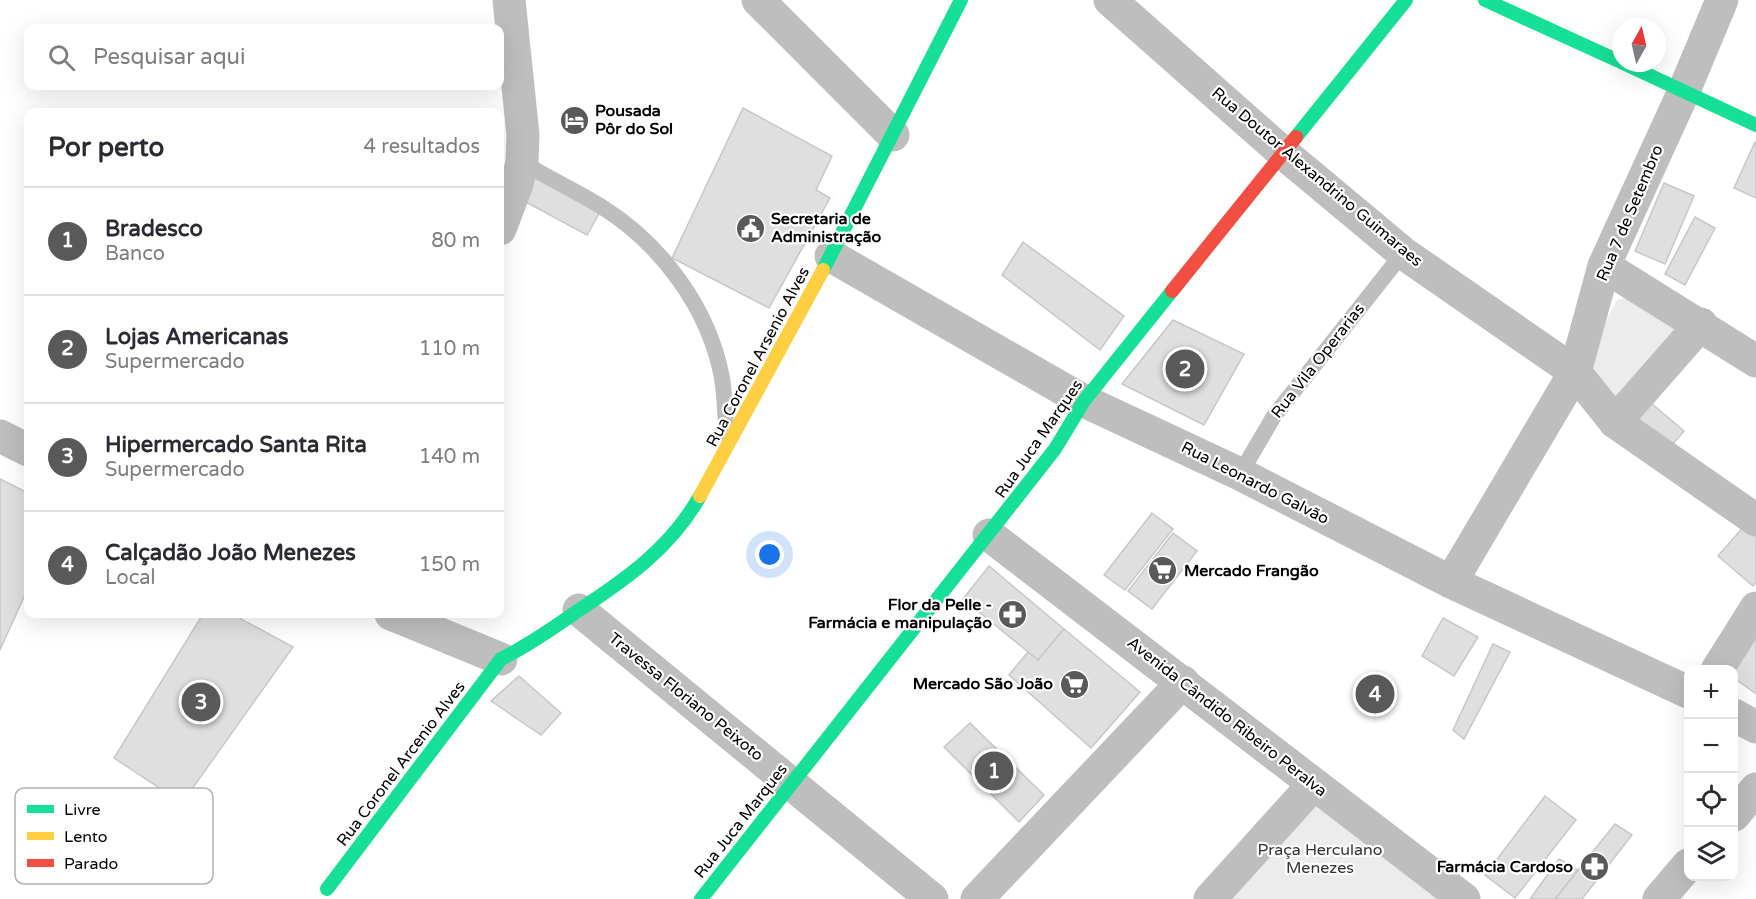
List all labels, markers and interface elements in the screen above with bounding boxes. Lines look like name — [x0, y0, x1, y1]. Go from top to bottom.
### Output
north arrow — [1612, 18, 1666, 72]
search box — [24, 24, 504, 90]
icon: search — [45, 41, 78, 74]
text: Pesquisar aqui — [93, 44, 245, 70]
street label: Rua Doutor Alexandrino Guimaraes — [1208, 83, 1426, 271]
place label: Pousada Pôr do Sol — [595, 101, 673, 139]
hotel icon: Pousada Pôr do Sol — [558, 104, 590, 136]
text: Por perto — [48, 132, 164, 163]
text: 4 resultados — [364, 135, 480, 159]
street label: Rua 7 de Setembro — [1592, 142, 1668, 284]
place label: Secretaria de Administração — [771, 209, 882, 247]
public building icon: Secretaria de Administração — [734, 212, 766, 244]
text: Bradesco — [105, 216, 203, 242]
text: 1 — [61, 229, 74, 253]
text: 80 m — [431, 229, 480, 253]
text: Banco — [105, 242, 165, 266]
street label: Rua Coronel Arsenio Alves — [702, 264, 814, 450]
street label: Rua Vila Operarias — [1267, 300, 1369, 422]
text: Lojas Americanas — [105, 324, 289, 350]
text: 2 — [61, 337, 74, 361]
text: 110 m — [419, 337, 480, 361]
pin: 2 — [1166, 346, 1204, 392]
text: Supermercado — [105, 350, 245, 374]
street label: Rua Juca Marques — [991, 376, 1087, 502]
text: Hipermercado Santa Rita — [105, 432, 367, 458]
street label: Rua Leonardo Galvão — [1178, 437, 1332, 529]
text: 3 — [61, 445, 74, 469]
text: 140 m — [419, 445, 480, 469]
text: Supermercado — [105, 458, 245, 482]
text: Calçadão João Menezes — [105, 540, 356, 566]
your location — [755, 540, 784, 569]
text: 4 — [61, 553, 74, 577]
text: 150 m — [419, 553, 480, 577]
supermarket icon: Mercado Frangão — [1147, 555, 1179, 587]
place label: Mercado Frangão — [1184, 561, 1319, 581]
text: Local — [105, 566, 156, 590]
place label: Flor da Pelle - Farmácia e manipulação — [808, 595, 992, 633]
pharmacy icon: Flor da Pelle - Farmácia e manipulação — [997, 598, 1029, 630]
street label: Travessa Floriano Peixoto — [605, 628, 767, 766]
street label: Avenida Cândido Ribeiro Peralva — [1123, 633, 1331, 801]
map controls — [1684, 665, 1738, 881]
button: + — [1684, 665, 1738, 719]
supermarket icon: Mercado São João — [1058, 668, 1090, 700]
pin: 4 — [1356, 672, 1394, 716]
place label: Mercado São João — [913, 674, 1053, 694]
street label: Rua Coronel Arcenio Alves — [332, 678, 470, 850]
pin: 3 — [182, 680, 220, 724]
button: − — [1684, 719, 1738, 773]
pin: 1 — [974, 748, 1014, 794]
street label: Rua Juca Marques — [690, 760, 792, 882]
button: locate — [1684, 773, 1738, 827]
legend — [15, 788, 213, 884]
text: Livre — [64, 800, 101, 820]
text: Lento — [64, 827, 108, 847]
button: layers — [1684, 827, 1738, 881]
park label: Praça Herculano Menezes — [1258, 840, 1382, 878]
pharmacy icon: Farmácia Cardoso — [1578, 851, 1610, 883]
text: Parado — [64, 854, 118, 874]
place label: Farmácia Cardoso — [1437, 857, 1573, 877]

